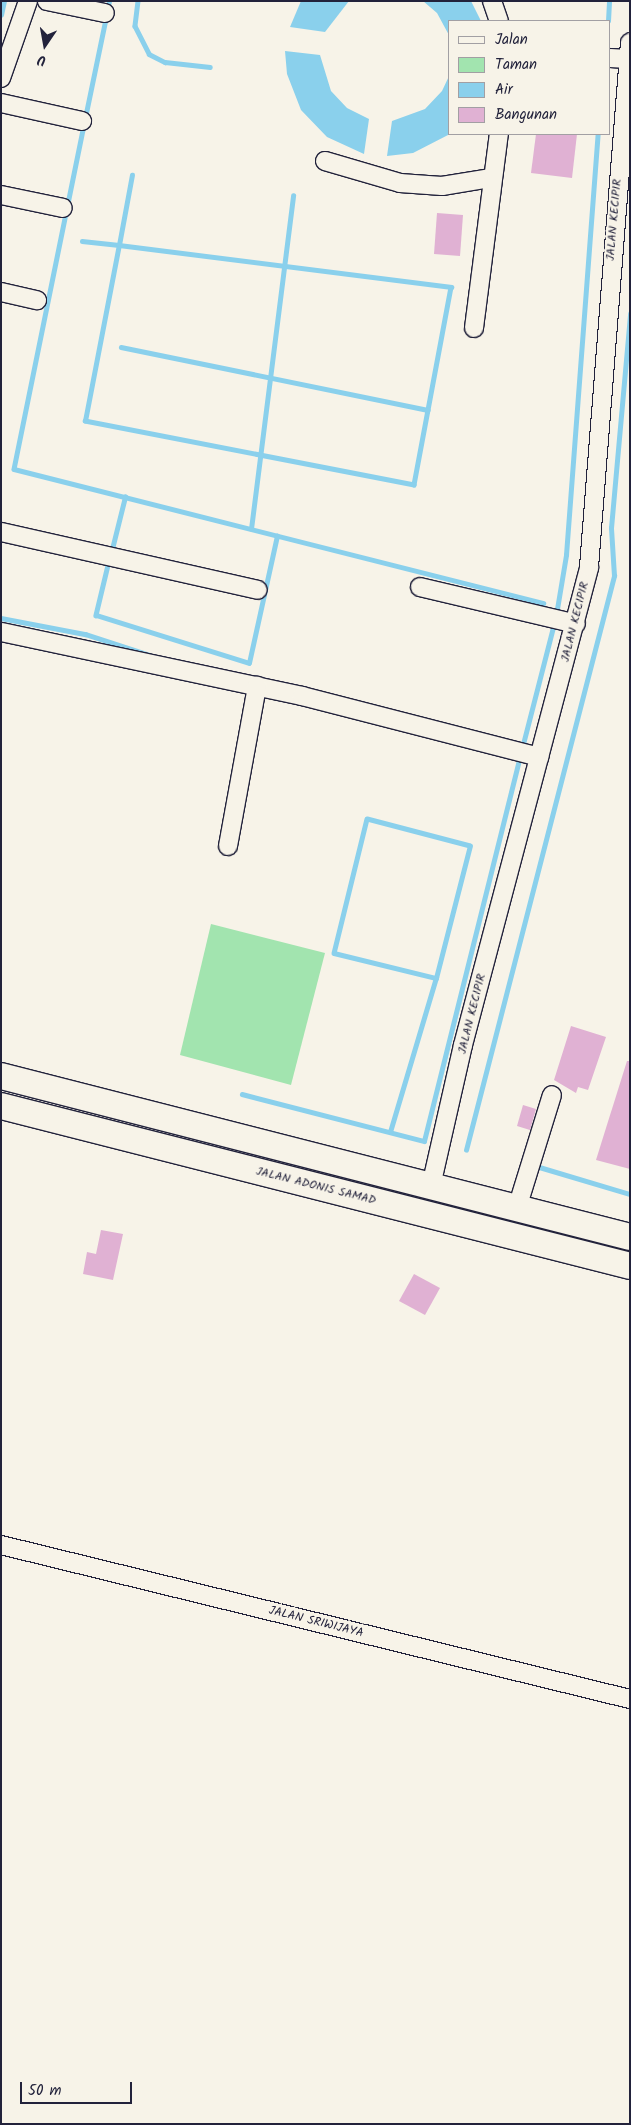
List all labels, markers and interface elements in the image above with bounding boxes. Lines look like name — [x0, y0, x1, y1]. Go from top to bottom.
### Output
north arrow — [20, 20, 70, 70]
legend — [448, 20, 611, 135]
text: Jalan — [495, 28, 528, 52]
text: U — [36, 48, 48, 71]
text: Taman — [495, 53, 537, 77]
text: Air — [495, 78, 513, 102]
text: Bangunan — [495, 103, 557, 127]
street label: JALAN KECIPIR — [603, 179, 625, 261]
street label: JALAN KECIPIR — [558, 580, 592, 664]
street label: JALAN KECIPIR — [455, 972, 489, 1056]
street label: JALAN ADONIS SAMAD — [254, 1164, 378, 1208]
street label: JALAN SRIWIJAYA — [267, 1603, 365, 1641]
scale bar — [22, 2072, 135, 2104]
text: 50 m — [28, 2079, 62, 2103]

